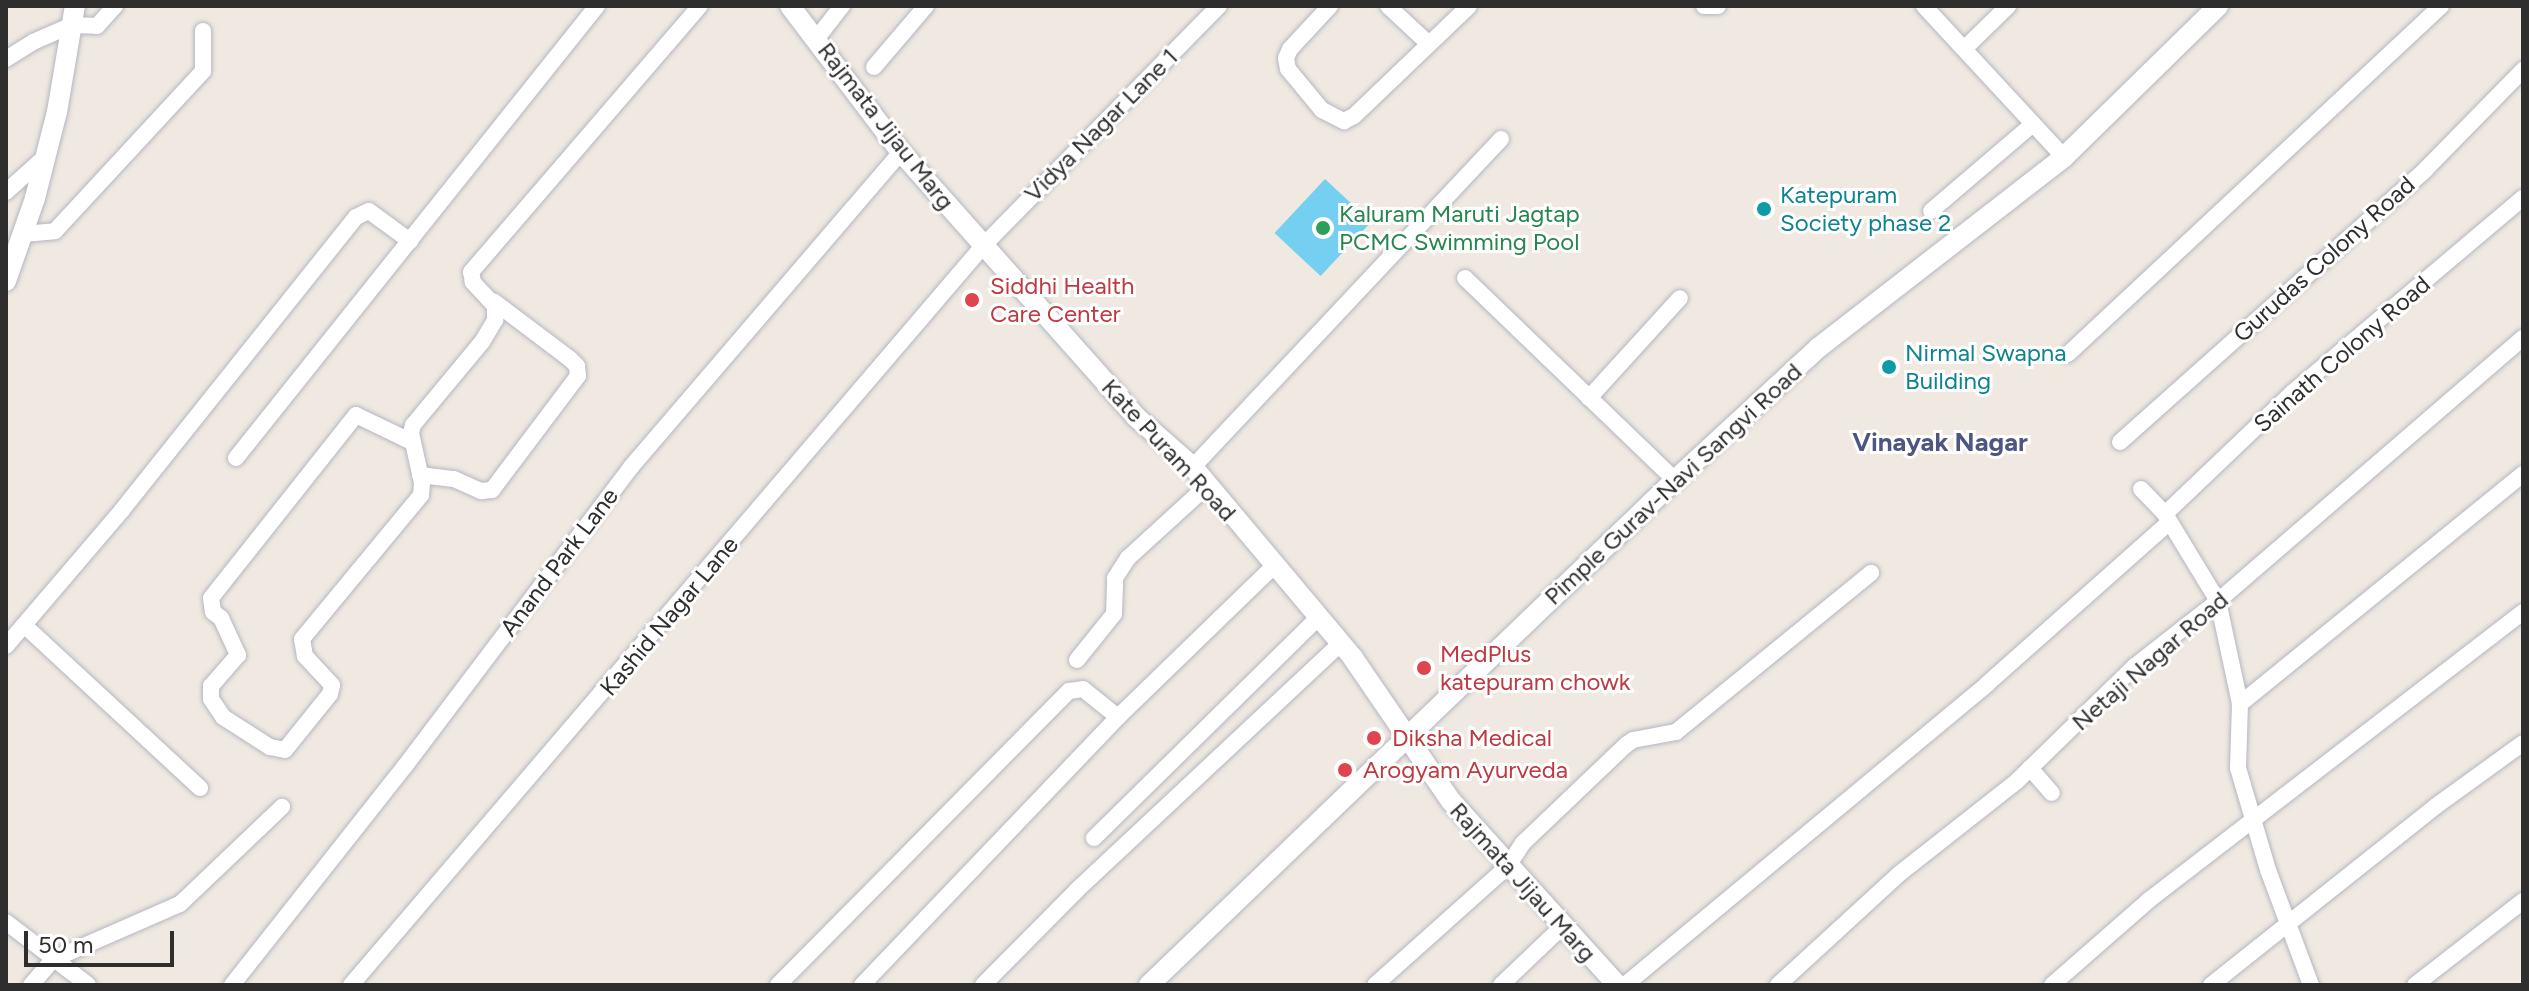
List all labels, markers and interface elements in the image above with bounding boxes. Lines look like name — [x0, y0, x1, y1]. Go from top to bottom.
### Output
street label: Rajmata Jijau Marg — [812, 37, 960, 215]
street label: Vidya Nagar Lane 1 — [1018, 42, 1184, 208]
street label: Gurudas Colony Road — [2227, 170, 2421, 348]
place label: Katepuram Society phase 2 — [1780, 181, 1951, 237]
place label: Kaluram Maruti Jagtap PCMC Swimming Pool — [1339, 200, 1580, 256]
marker: Katepuram Society phase 2 — [1755, 200, 1773, 218]
marker: Kaluram Maruti Jagtap PCMC Swimming Pool — [1314, 219, 1332, 237]
street label: Sainath Colony Road — [2248, 270, 2436, 438]
place label: Siddhi Health Care Center — [990, 272, 1134, 328]
marker: Siddhi Health Care Center — [961, 289, 983, 311]
place label: Nirmal Swapna Building — [1905, 339, 2066, 395]
street label: Pimple Gurav-Navi Sangvi Road — [1538, 357, 1808, 611]
marker: Nirmal Swapna Building — [1880, 358, 1898, 376]
street label: Kate Puram Road — [1096, 373, 1242, 527]
district label: Vinayak Nagar — [1852, 427, 2028, 459]
street label: Anand Park Lane — [494, 482, 624, 642]
street label: Kashid Nagar Lane — [594, 530, 744, 702]
street label: Netaji Nagar Road — [2066, 585, 2234, 737]
place label: MedPlus katepuram chowk — [1440, 640, 1630, 696]
marker: MedPlus katepuram chowk — [1415, 659, 1433, 677]
place label: Diksha Medical — [1392, 724, 1552, 752]
marker: Diksha Medical — [1363, 727, 1385, 749]
place label: Arogyam Ayurveda — [1363, 756, 1568, 784]
marker: Arogyam Ayurveda — [1334, 759, 1356, 781]
street label: Rajmata Jijau Marg — [1444, 796, 1602, 968]
scale bar — [28, 915, 178, 965]
text: 50 m — [38, 930, 94, 959]

